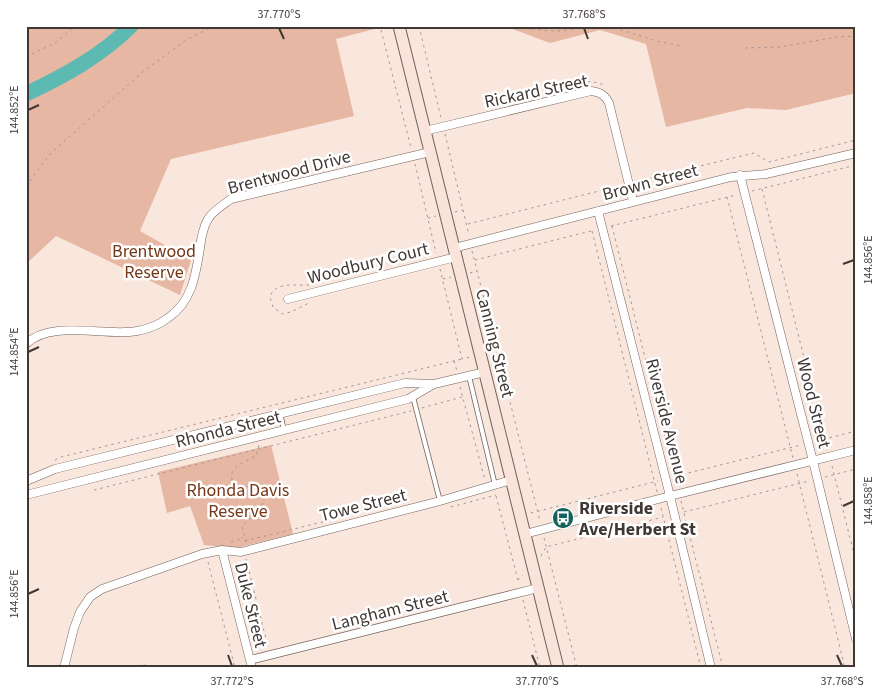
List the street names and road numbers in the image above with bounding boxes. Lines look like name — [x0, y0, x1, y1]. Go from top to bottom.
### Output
street label: Rickard Street — [482, 68, 590, 115]
street label: Brentwood Drive — [225, 144, 354, 201]
street label: Brown Street — [600, 158, 701, 207]
street label: Woodbury Court — [305, 236, 431, 291]
street label: Canning Street — [469, 286, 520, 400]
street label: Wood Street — [790, 355, 837, 451]
street label: Riverside Avenue — [639, 356, 694, 486]
street label: Rhonda Street — [173, 404, 283, 455]
street label: Towe Street — [317, 483, 409, 528]
street label: Duke Street — [228, 560, 273, 650]
street label: Langham Street — [329, 584, 451, 637]

